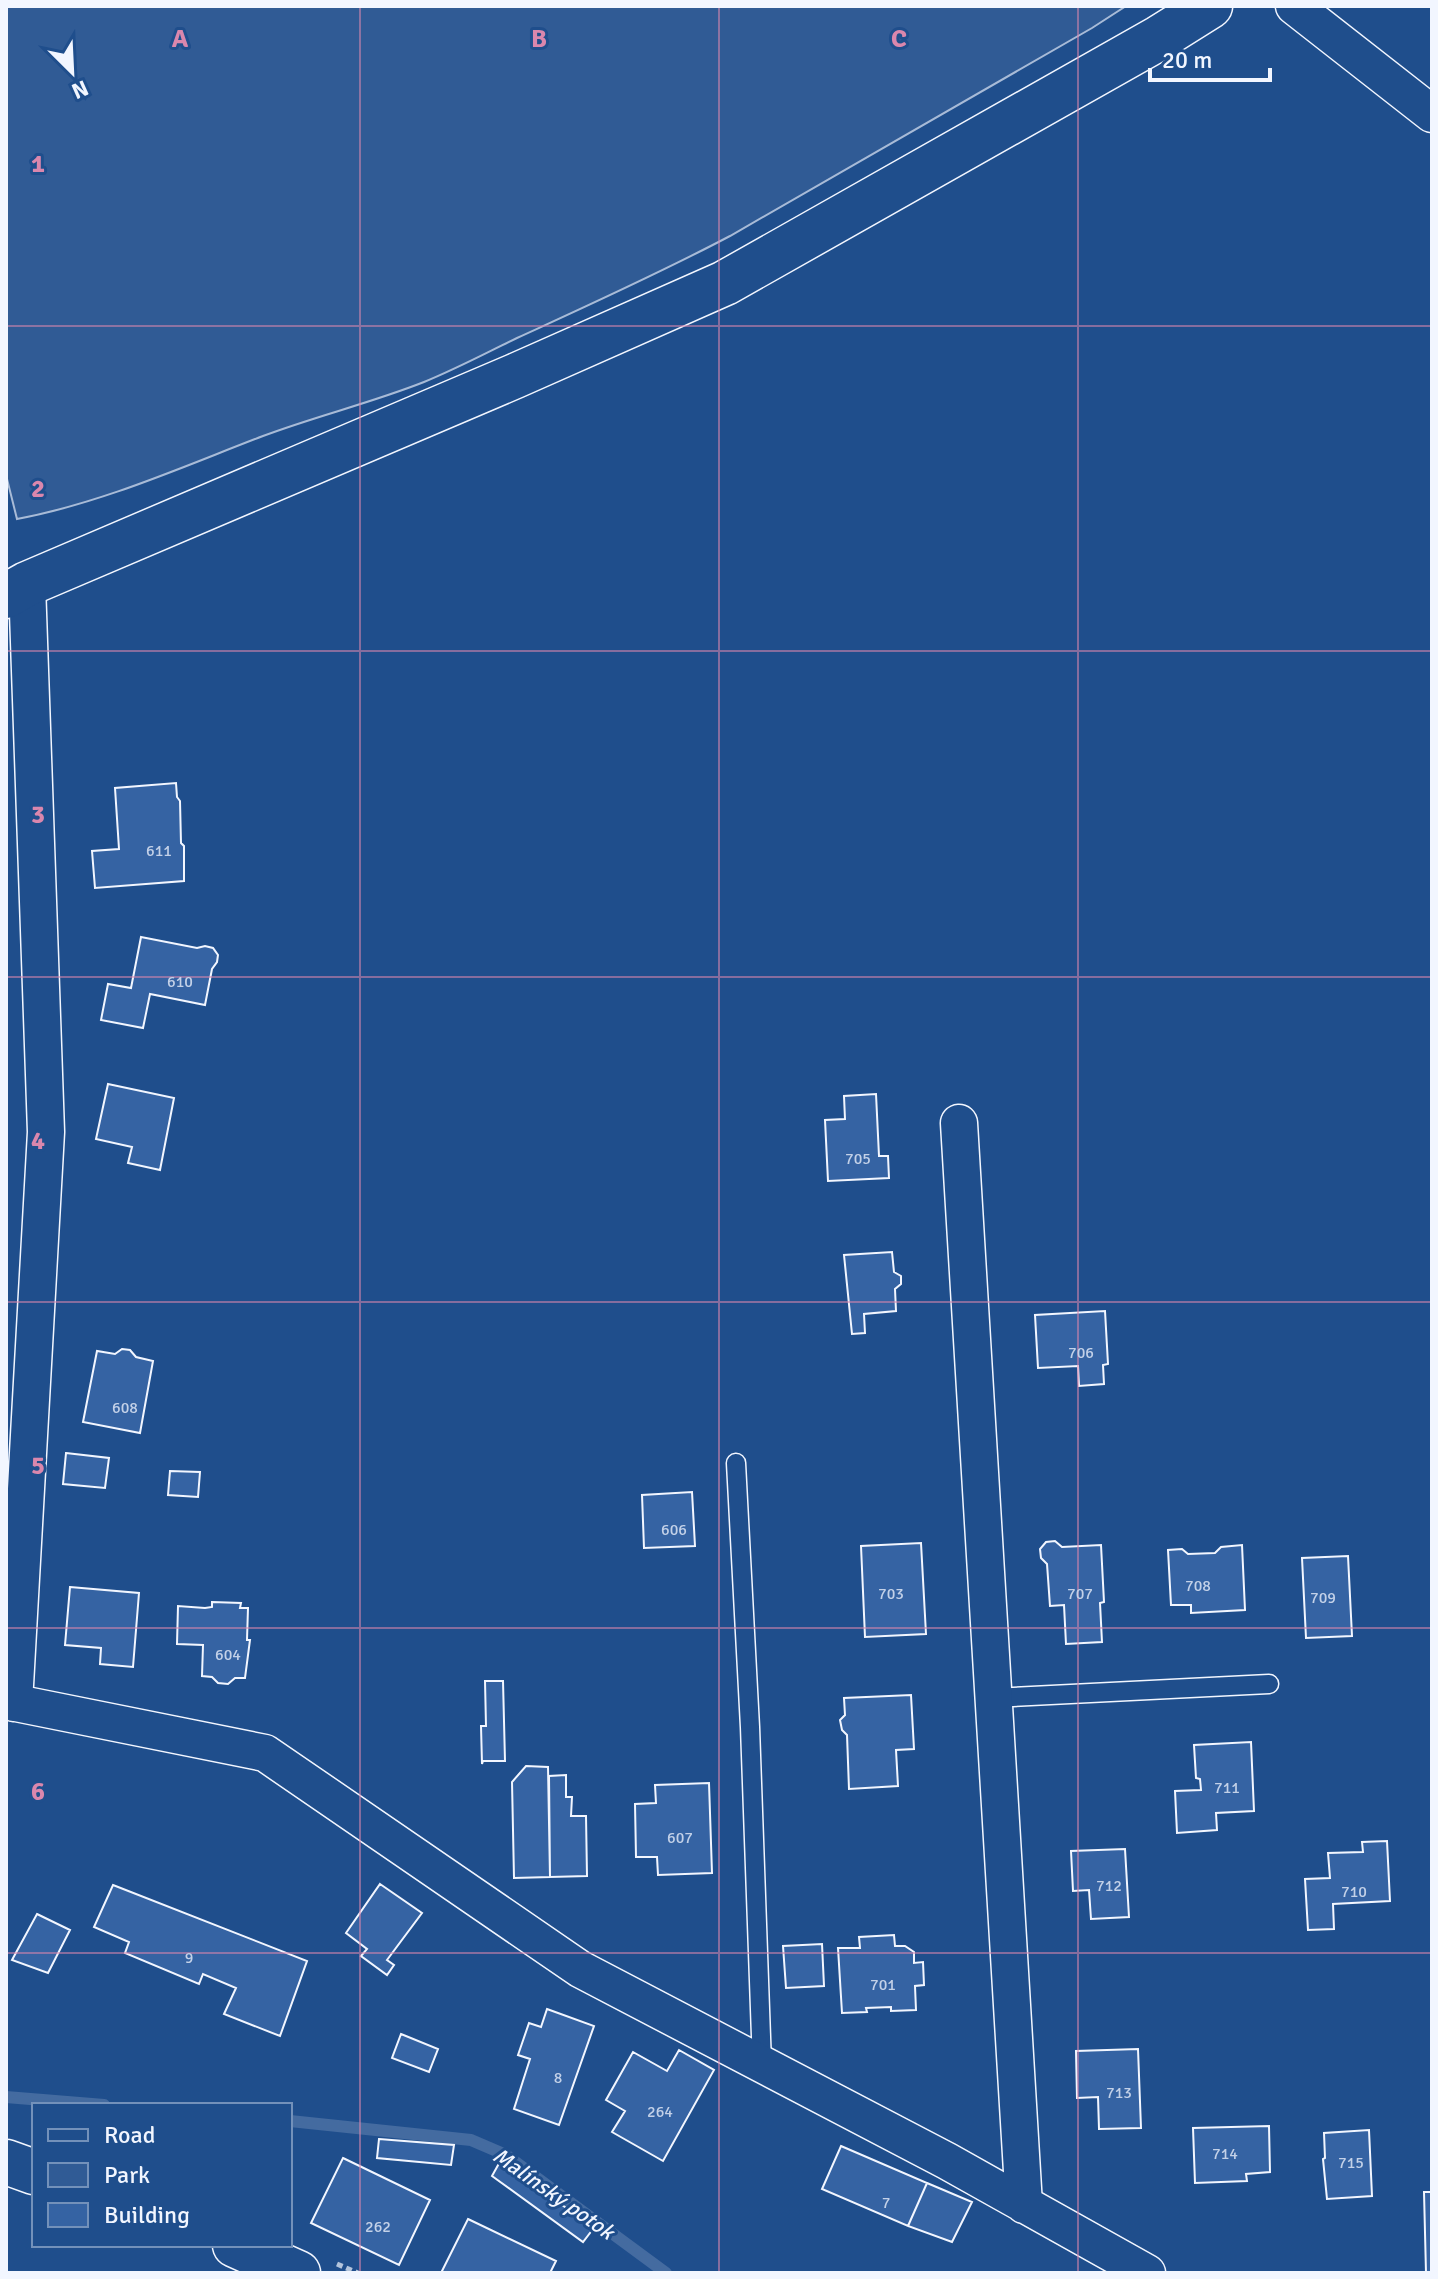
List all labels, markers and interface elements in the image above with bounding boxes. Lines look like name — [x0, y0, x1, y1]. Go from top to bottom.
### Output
text: A — [172, 23, 189, 55]
text: B — [531, 23, 547, 55]
text: C — [891, 23, 907, 55]
north arrow — [32, 32, 112, 112]
scale bar — [1150, 32, 1270, 82]
text: 20 m — [1162, 45, 1212, 75]
text: N — [67, 74, 92, 105]
text: 1 — [31, 148, 45, 180]
text: 2 — [31, 473, 45, 505]
text: 3 — [31, 799, 45, 831]
house number: 611 — [146, 841, 172, 861]
house number: 610 — [167, 972, 193, 992]
text: 4 — [31, 1125, 45, 1157]
house number: 705 — [845, 1149, 871, 1169]
house number: 706 — [1068, 1343, 1094, 1363]
house number: 608 — [112, 1398, 138, 1418]
text: 5 — [31, 1450, 45, 1482]
house number: 606 — [661, 1520, 687, 1540]
house number: 708 — [1185, 1576, 1211, 1596]
house number: 703 — [878, 1584, 904, 1604]
house number: 707 — [1067, 1584, 1093, 1604]
house number: 709 — [1310, 1588, 1336, 1608]
house number: 604 — [215, 1645, 241, 1665]
text: 6 — [31, 1776, 45, 1808]
house number: 711 — [1214, 1778, 1240, 1798]
house number: 607 — [667, 1828, 693, 1848]
house number: 712 — [1096, 1876, 1122, 1896]
house number: 710 — [1341, 1882, 1367, 1902]
house number: 9 — [185, 1948, 193, 1968]
house number: 701 — [870, 1975, 896, 1995]
house number: 8 — [554, 2068, 562, 2088]
house number: 713 — [1106, 2083, 1132, 2103]
house number: 264 — [647, 2102, 673, 2122]
legend — [32, 2103, 292, 2247]
text: Road — [104, 2120, 155, 2150]
water label: Malínský potok — [488, 2142, 621, 2246]
house number: 714 — [1212, 2144, 1238, 2164]
house number: 715 — [1338, 2153, 1364, 2173]
text: Park — [104, 2160, 150, 2190]
house number: 7 — [882, 2193, 890, 2213]
text: Building — [104, 2200, 190, 2230]
house number: 262 — [365, 2217, 391, 2237]

